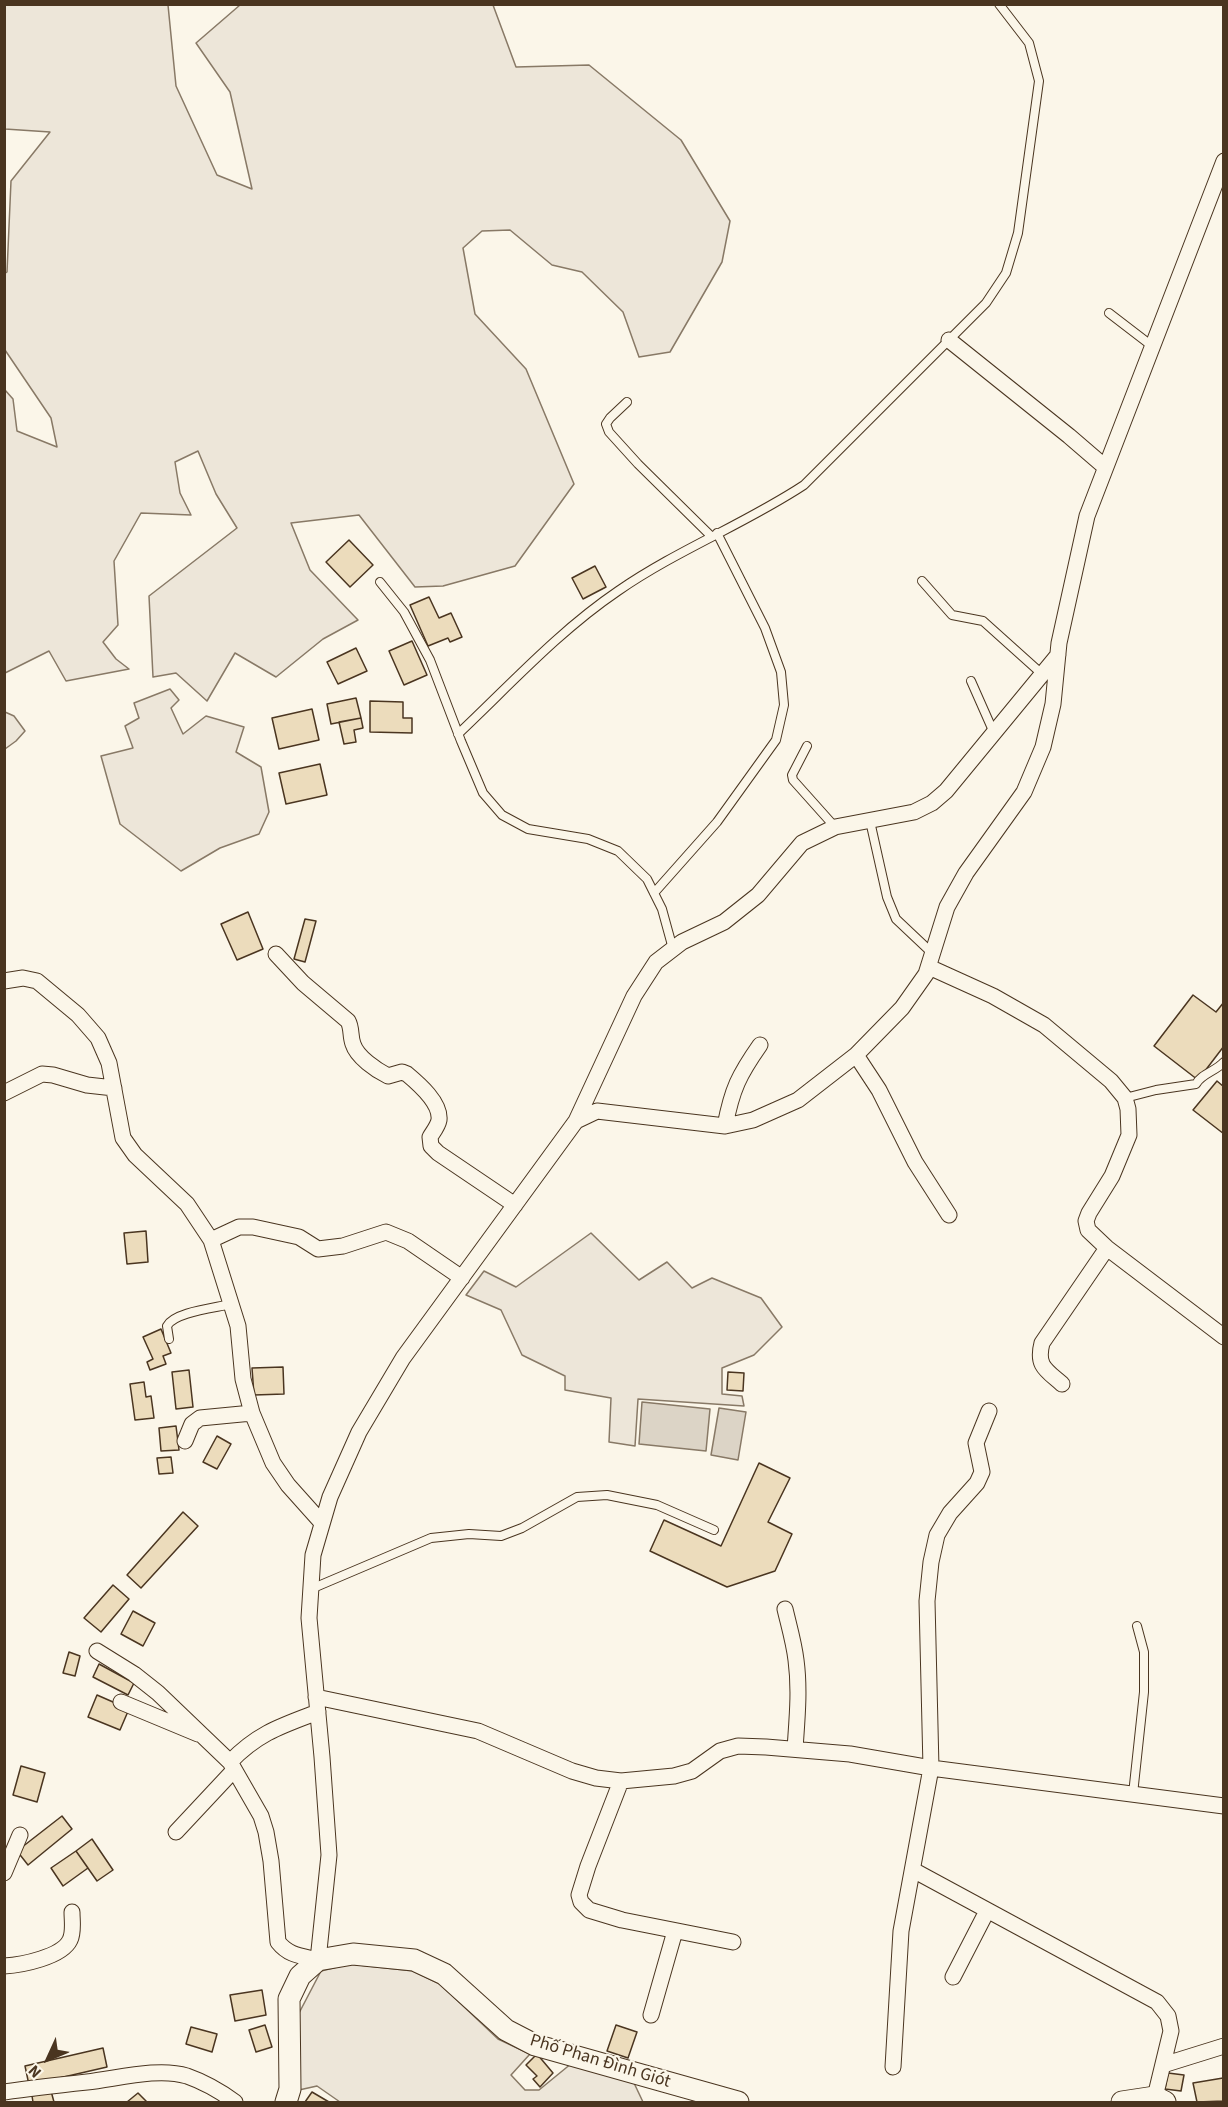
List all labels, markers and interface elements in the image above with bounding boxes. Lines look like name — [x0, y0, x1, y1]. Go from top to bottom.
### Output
north arrow — [18, 2029, 78, 2089]
street label: Phố Phan Đình Giót — [527, 2030, 673, 2094]
text: N — [23, 2060, 47, 2083]

